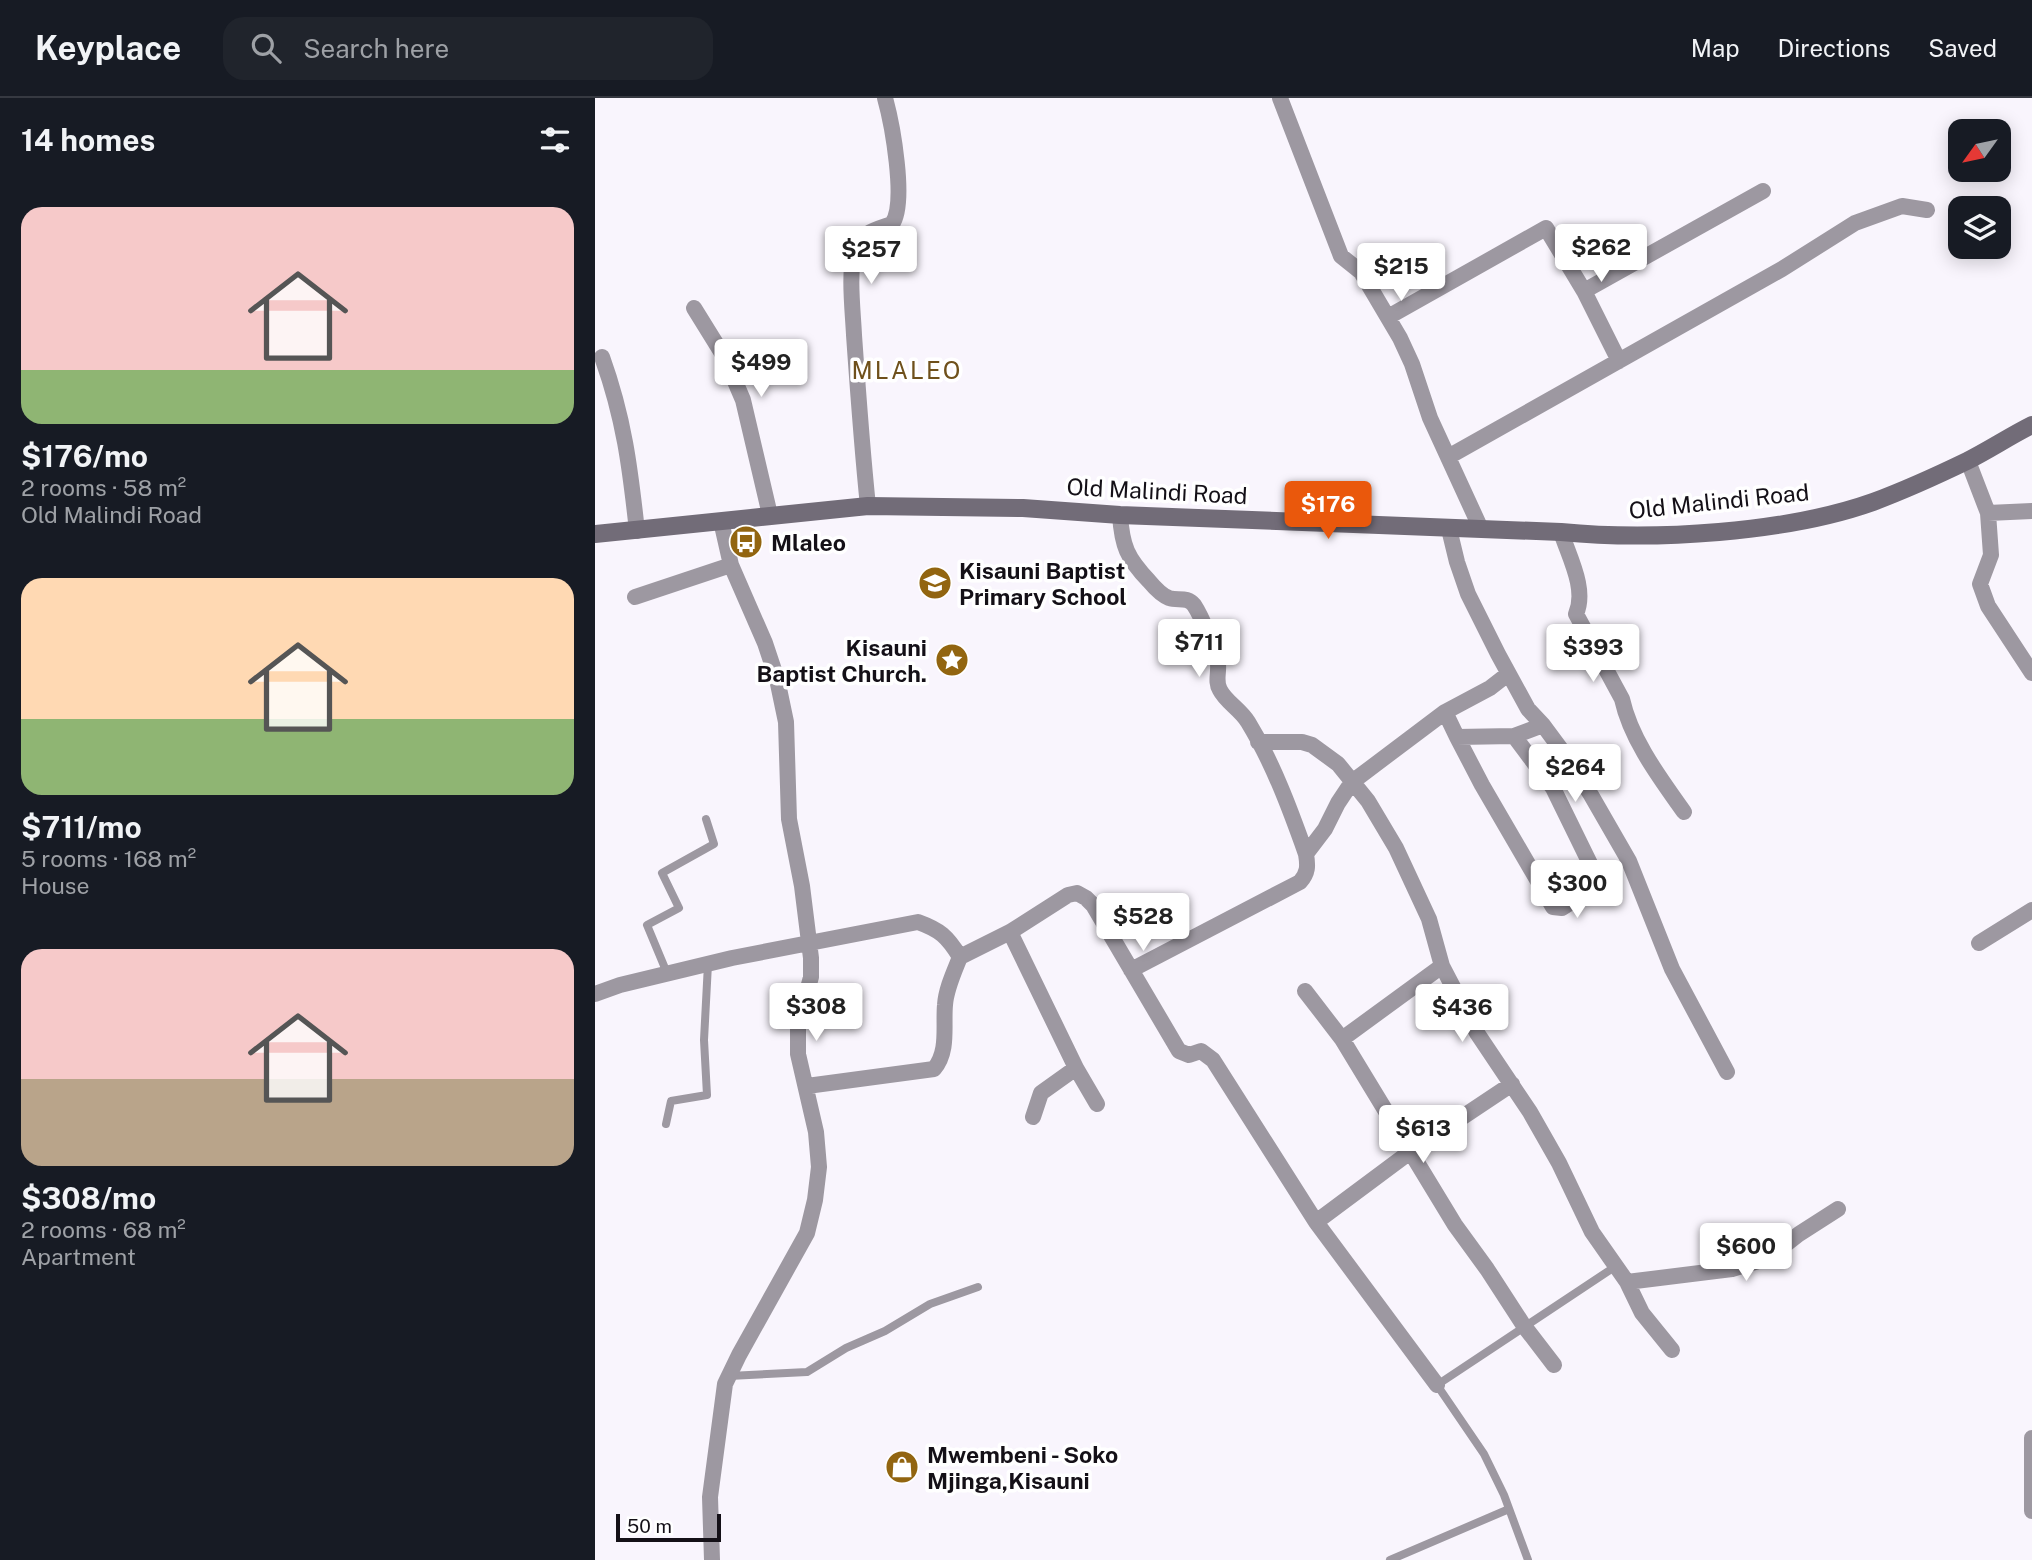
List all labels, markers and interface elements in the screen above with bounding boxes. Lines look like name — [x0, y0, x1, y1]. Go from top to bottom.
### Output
search box — [223, 17, 713, 80]
text: Keyplace — [35, 29, 181, 67]
icon: search — [247, 29, 285, 67]
text: Search here — [303, 33, 449, 64]
text: Map — [1691, 34, 1740, 62]
text: Directions — [1778, 34, 1890, 62]
text: Saved — [1928, 34, 1997, 62]
north arrow — [1948, 119, 2011, 182]
map controls — [1948, 119, 2011, 259]
icon: filters — [536, 121, 574, 159]
text: 14 homes — [21, 122, 155, 158]
button: layers — [1948, 196, 2011, 259]
pin: $262 — [1560, 225, 1642, 284]
pin: $257 — [830, 226, 912, 286]
text: $262 — [1571, 233, 1631, 260]
text: $257 — [841, 235, 901, 262]
pin: $215 — [1360, 244, 1442, 303]
text: $215 — [1373, 252, 1429, 279]
icon: home — [235, 253, 361, 379]
pin: $499 — [720, 340, 802, 399]
text: $499 — [731, 348, 791, 375]
district label: MLALEO — [852, 356, 962, 384]
text: $176/mo — [21, 438, 148, 474]
street label: Old Malindi Road — [1066, 473, 1248, 509]
text: 2 rooms · 58 m² — [21, 474, 186, 501]
street label: Old Malindi Road — [1628, 478, 1810, 524]
pin: $176 — [1287, 482, 1369, 541]
text: $176 — [1301, 490, 1355, 517]
text: Old Malindi Road — [21, 501, 202, 528]
bus stop icon: Mlaleo — [727, 523, 765, 561]
place label: Mlaleo — [771, 529, 846, 556]
place label: Kisauni Baptist Primary School — [959, 557, 1127, 610]
school or university icon: Kisauni Baptist Primary School — [916, 564, 954, 602]
pin: $711 — [1158, 620, 1240, 679]
icon: home — [235, 624, 361, 750]
pin: $393 — [1552, 624, 1634, 684]
text: $711 — [1174, 628, 1224, 655]
text: $393 — [1562, 633, 1624, 660]
place label: Kisauni Baptist Church. — [756, 634, 927, 687]
place icon: Kisauni Baptist Church. — [933, 641, 971, 679]
pin: $264 — [1534, 744, 1616, 804]
text: $264 — [1545, 753, 1605, 780]
text: $711/mo — [21, 809, 142, 845]
text: 5 rooms · 168 m² — [21, 845, 196, 872]
pin: $300 — [1536, 860, 1618, 920]
text: $300 — [1547, 869, 1607, 896]
text: House — [21, 872, 89, 899]
pin: $528 — [1102, 894, 1184, 953]
text: $528 — [1112, 902, 1174, 929]
pin: $308 — [775, 984, 857, 1043]
pin: $436 — [1421, 984, 1503, 1044]
text: $308 — [785, 992, 847, 1019]
text: $436 — [1431, 993, 1493, 1020]
icon: home — [235, 995, 361, 1121]
pin: $613 — [1382, 1105, 1464, 1165]
text: $613 — [1395, 1114, 1451, 1141]
text: $308/mo — [21, 1180, 156, 1216]
text: 2 rooms · 68 m² — [21, 1216, 186, 1243]
pin: $600 — [1705, 1224, 1787, 1283]
text: $600 — [1716, 1232, 1776, 1259]
text: Apartment — [21, 1243, 136, 1270]
place label: Mwembeni - Soko Mjinga,Kisauni — [927, 1441, 1118, 1494]
shop icon: Mwembeni - Soko Mjinga,Kisauni — [883, 1448, 921, 1486]
scale bar — [616, 1511, 721, 1543]
text: 50 m — [627, 1515, 672, 1537]

